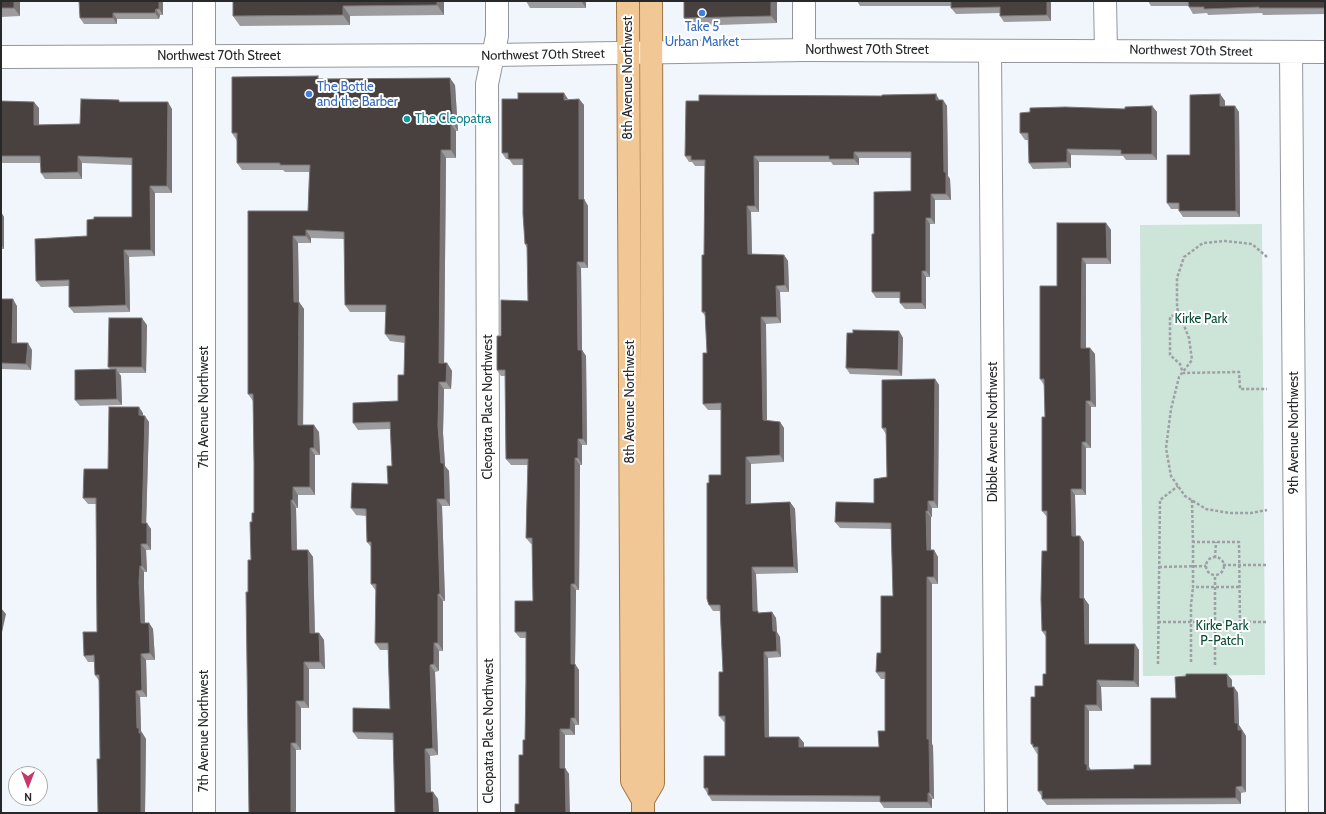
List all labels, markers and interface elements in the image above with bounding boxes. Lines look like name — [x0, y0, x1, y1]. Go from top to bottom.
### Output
marker: Take 5 Urban Market — [697, 8, 707, 18]
street label: 8th Avenue Northwest — [620, 16, 636, 140]
place label: Take 5 Urban Market — [665, 19, 739, 50]
street label: Northwest 70th Street — [805, 42, 929, 58]
street label: Northwest 70th Street — [1129, 42, 1253, 60]
street label: Northwest 70th Street — [481, 46, 605, 64]
street label: Northwest 70th Street — [157, 48, 281, 64]
place label: The Bottle and the Barber — [317, 79, 398, 110]
marker: The Bottle and the Barber — [304, 89, 314, 99]
place label: The Cleopatra — [415, 111, 491, 127]
marker: The Cleopatra — [402, 114, 412, 124]
park label: Kirke Park — [1174, 311, 1228, 327]
street label: Cleopatra Place Northwest — [480, 334, 496, 480]
street label: 8th Avenue Northwest — [622, 340, 638, 464]
street label: 7th Avenue Northwest — [196, 346, 212, 468]
street label: Dibble Avenue Northwest — [985, 362, 1001, 502]
street label: 9th Avenue Northwest — [1286, 371, 1302, 495]
park label: Kirke Park P-Patch — [1195, 618, 1249, 649]
street label: Cleopatra Place Northwest — [481, 658, 497, 804]
street label: 7th Avenue Northwest — [196, 670, 212, 792]
north arrow — [8, 766, 48, 806]
text: N — [24, 790, 32, 804]

